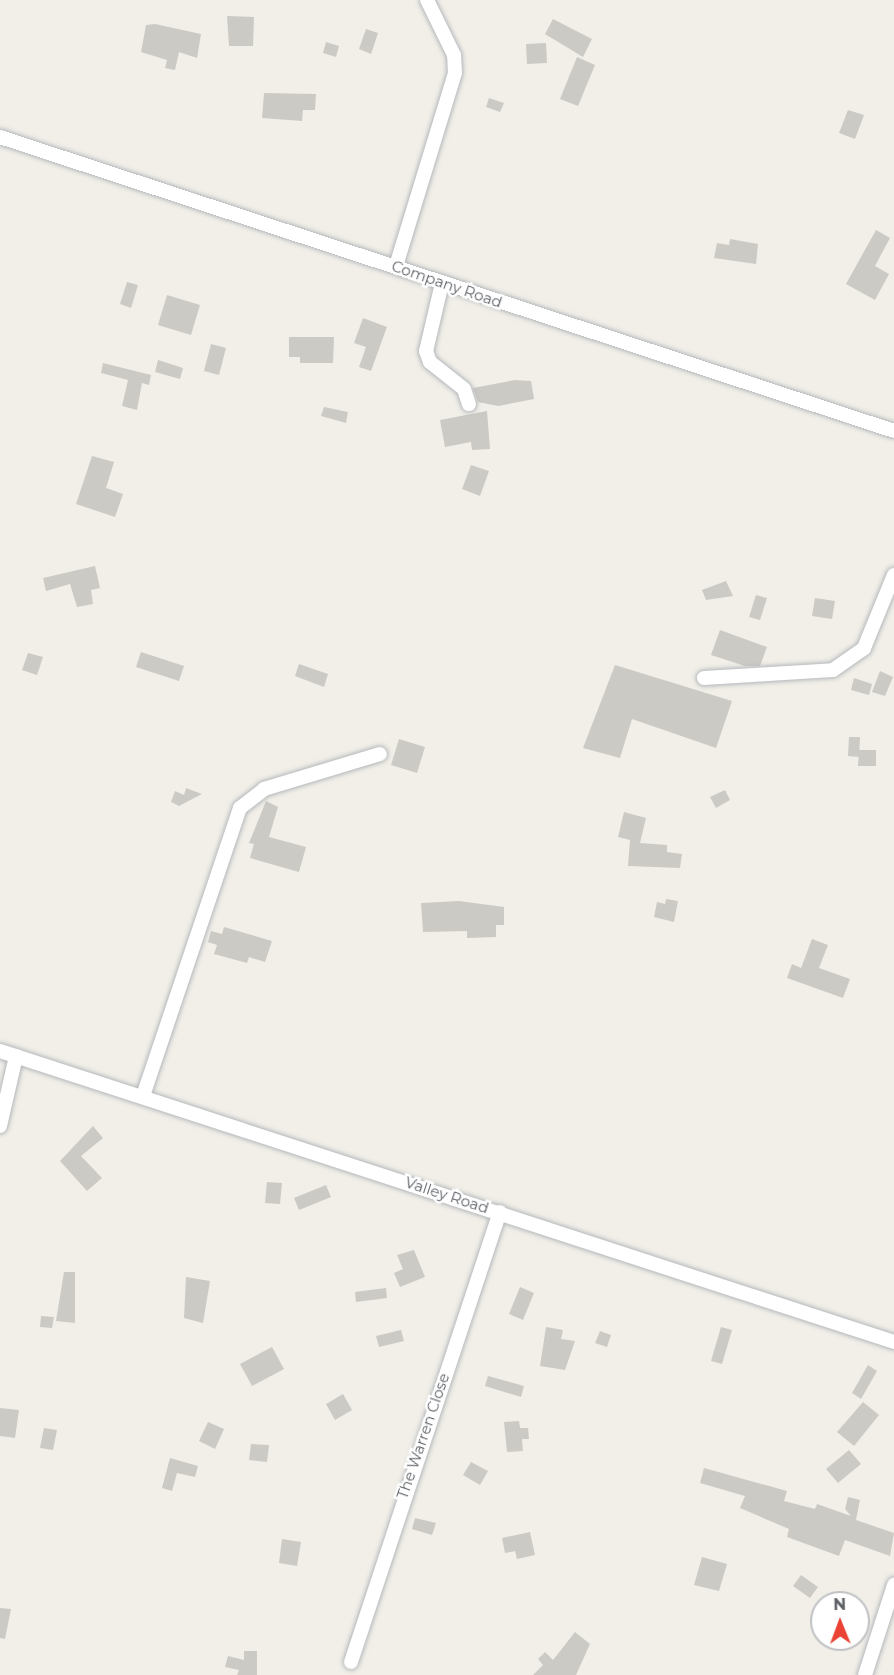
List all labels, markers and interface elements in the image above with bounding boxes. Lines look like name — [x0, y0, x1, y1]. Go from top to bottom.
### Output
street label: Company Road — [389, 257, 505, 311]
street label: Valley Road — [403, 1173, 491, 1217]
street label: The Warren Close — [393, 1371, 453, 1501]
north arrow — [810, 1591, 870, 1651]
text: N — [833, 1595, 846, 1614]

